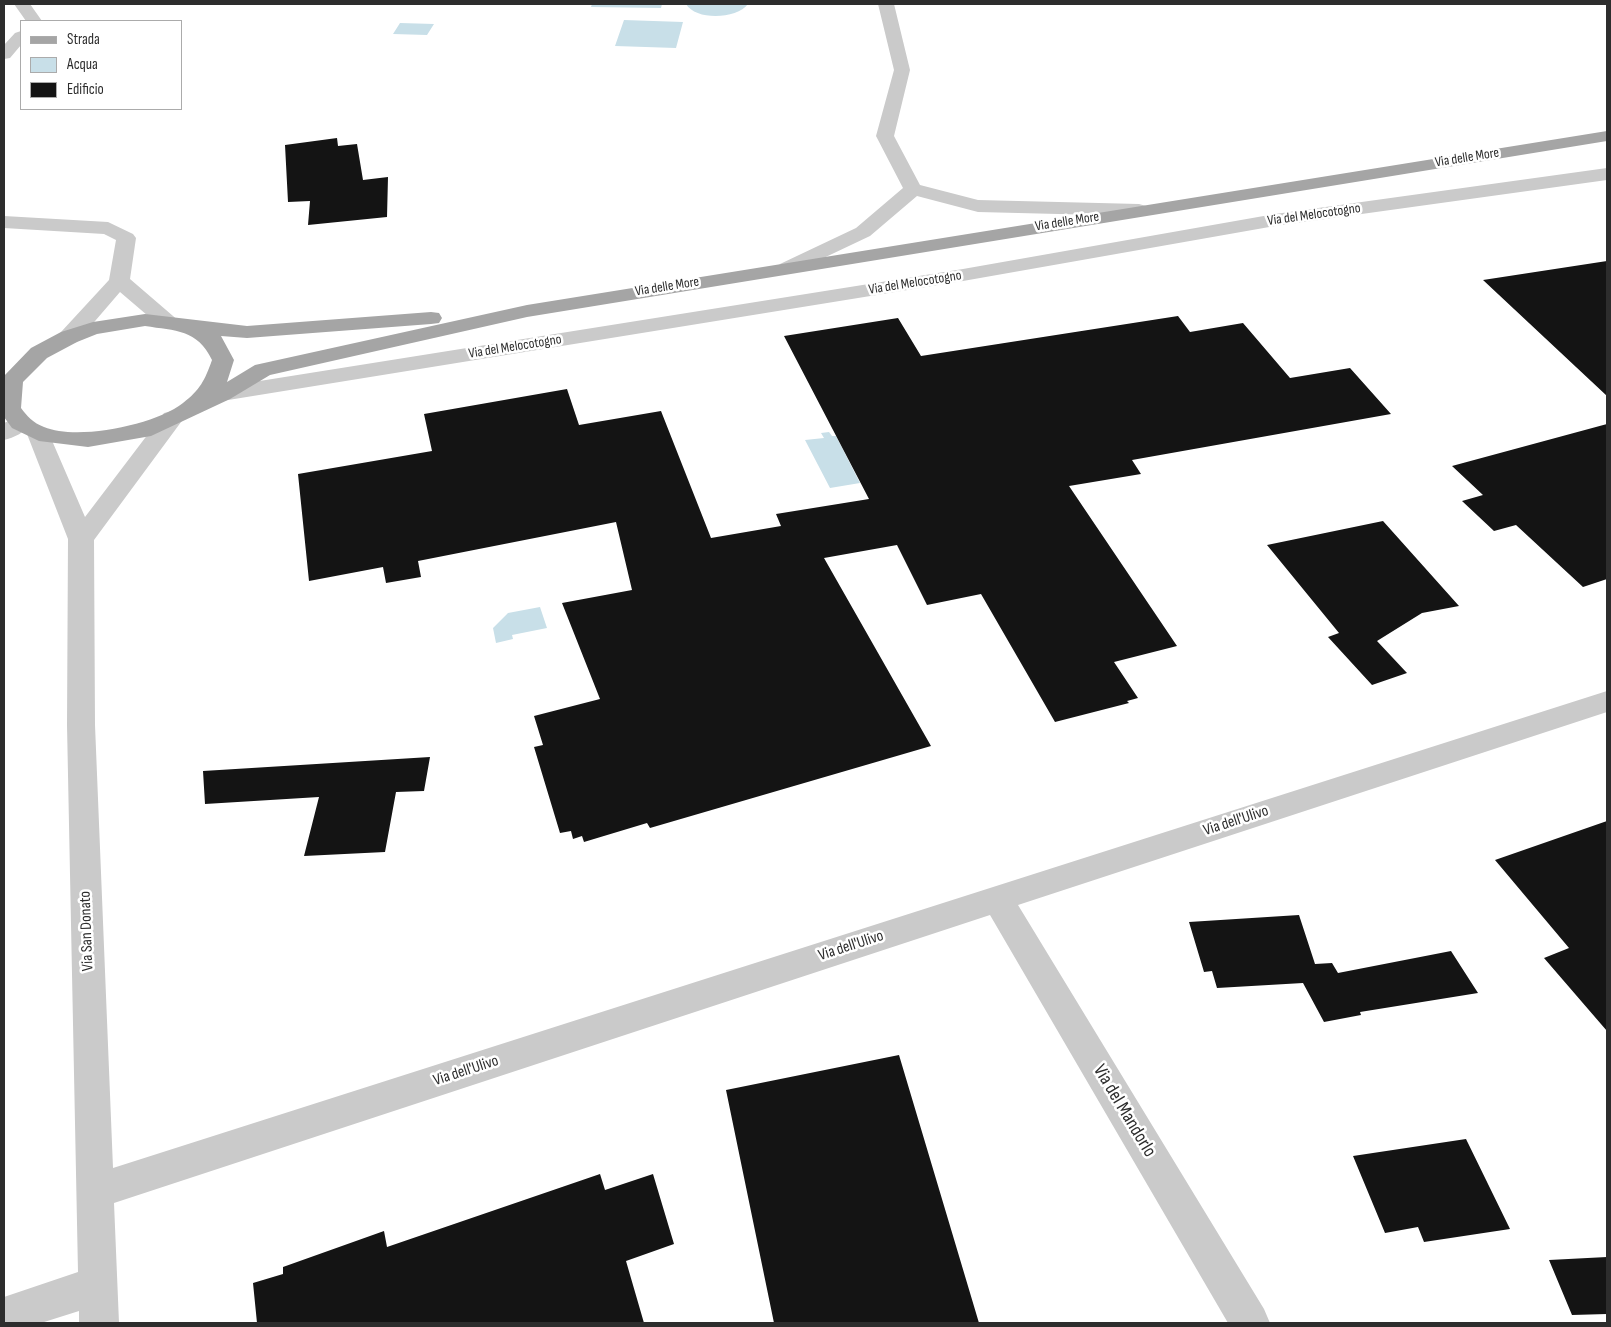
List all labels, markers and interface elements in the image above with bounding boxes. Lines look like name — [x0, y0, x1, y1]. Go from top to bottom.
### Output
legend — [20, 20, 182, 110]
text: Strada — [67, 30, 100, 49]
text: Acqua — [67, 55, 98, 74]
text: Edificio — [67, 80, 104, 99]
street label: Via delle More — [1434, 145, 1500, 171]
street label: Via del Melocotogno — [1266, 200, 1362, 230]
street label: Via delle More — [1034, 209, 1100, 235]
street label: Via del Melocotogno — [867, 267, 963, 299]
street label: Via delle More — [634, 274, 700, 300]
street label: Via del Melocotogno — [467, 331, 563, 363]
street label: Via dell'Ulivo — [1201, 801, 1271, 841]
street label: Via San Donato — [76, 891, 98, 971]
street label: Via dell'Ulivo — [816, 926, 886, 966]
street label: Via dell'Ulivo — [431, 1051, 501, 1091]
street label: Via del Mandorlo — [1087, 1061, 1161, 1161]

